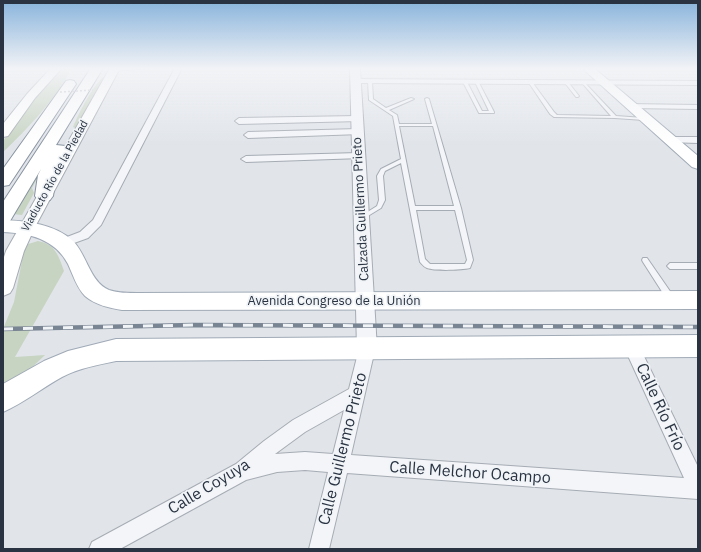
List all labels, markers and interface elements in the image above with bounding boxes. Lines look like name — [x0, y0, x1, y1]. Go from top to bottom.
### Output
street label: Viaducto Río de la Piedad — [19, 118, 91, 234]
street label: Calzada Guillermo Prieto — [349, 137, 373, 281]
street label: Avenida Congreso de la Unión — [247, 293, 421, 309]
street label: Calle Río Frío — [631, 360, 689, 454]
street label: Calle Guillermo Prieto — [315, 371, 371, 527]
street label: Calle Coyuya — [165, 455, 253, 519]
street label: Calle Melchor Ocampo — [389, 458, 551, 488]

